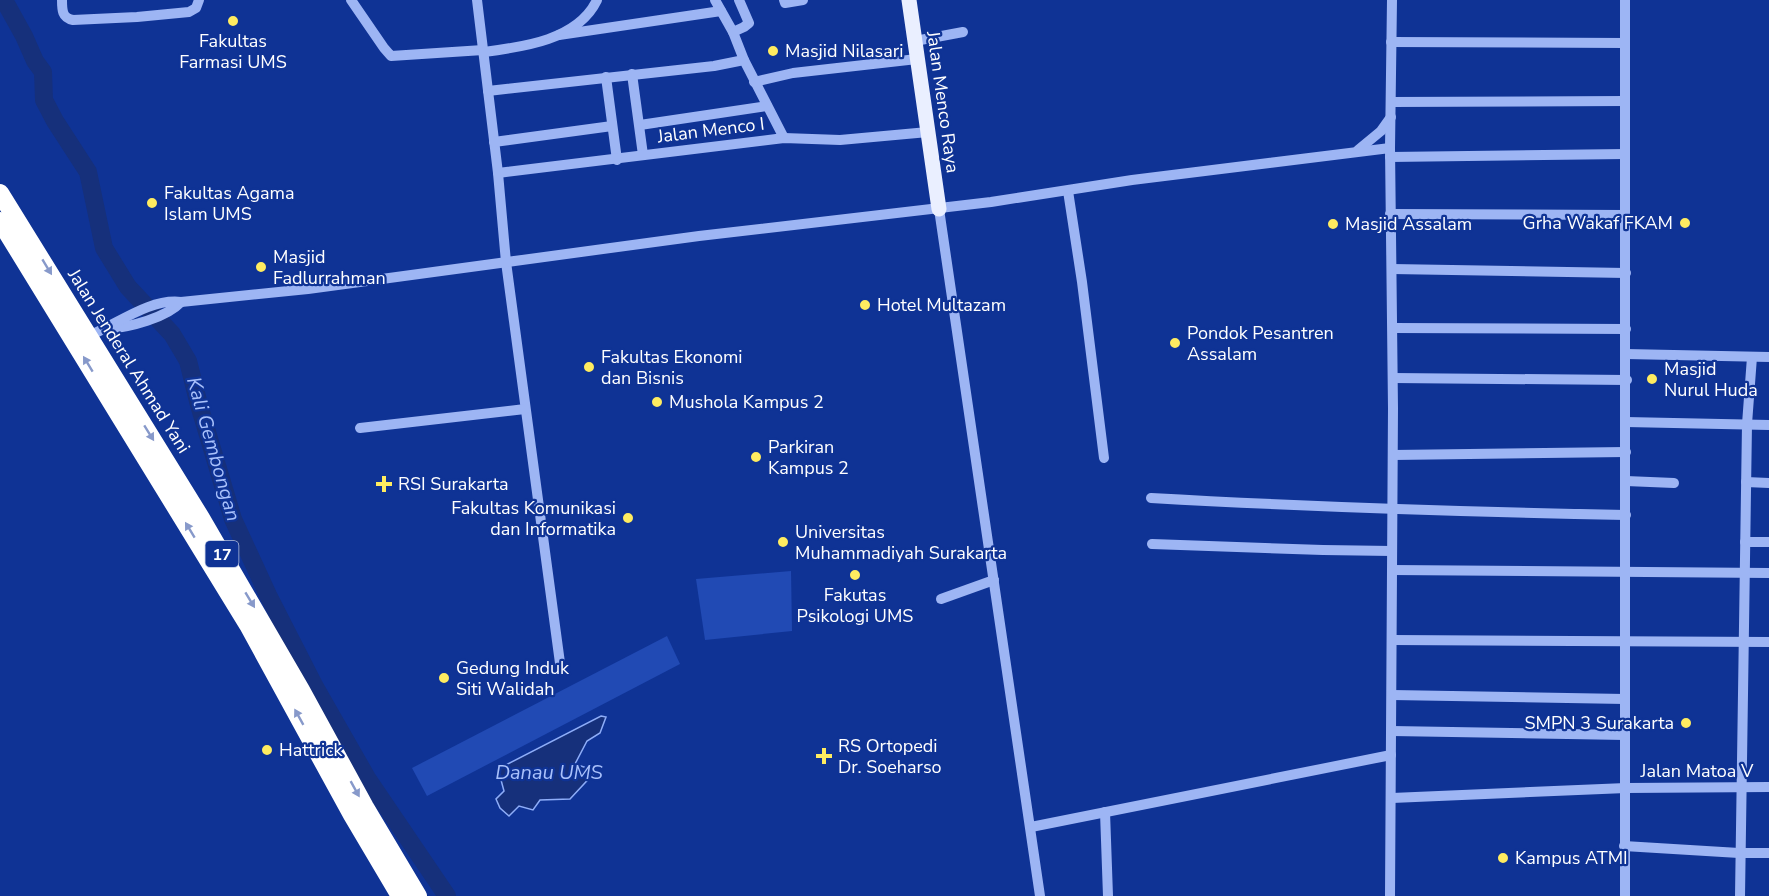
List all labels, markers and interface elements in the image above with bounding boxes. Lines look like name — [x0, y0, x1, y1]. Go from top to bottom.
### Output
marker: Fakultas Farmasi UMS — [226, 14, 240, 28]
street label: Jalan Menco Raya — [921, 28, 965, 175]
place label: Fakultas Farmasi UMS — [179, 29, 287, 74]
place label: Masjid Nilasari — [785, 39, 903, 63]
marker: Masjid Nilasari — [766, 44, 780, 58]
street label: Jalan Menco I — [655, 112, 766, 149]
place label: Fakultas Agama Islam UMS — [164, 181, 295, 226]
marker: Fakultas Agama Islam UMS — [145, 196, 159, 210]
place label: Grha Wakaf FKAM — [1523, 211, 1673, 235]
place label: Masjid Assalam — [1345, 212, 1472, 236]
marker: Grha Wakaf FKAM — [1678, 216, 1692, 230]
marker: Masjid Assalam — [1326, 217, 1340, 231]
place label: Masjid Fadlurrahman — [273, 245, 386, 290]
one-way arrow — [41, 259, 52, 275]
marker: Masjid Fadlurrahman — [254, 260, 268, 274]
street label: Jalan Jenderal Ahmad Yani — [62, 263, 196, 458]
place label: Hotel Multazam — [877, 293, 1006, 317]
marker: Hotel Multazam — [858, 298, 872, 312]
place label: Pondok Pesantren Assalam — [1187, 321, 1334, 366]
marker: Pondok Pesantren Assalam — [1168, 336, 1182, 350]
place label: Fakultas Ekonomi dan Bisnis — [601, 345, 743, 390]
one-way arrow — [83, 355, 93, 372]
place label: Masjid Nurul Huda — [1664, 357, 1758, 402]
marker: Fakultas Ekonomi dan Bisnis — [582, 360, 596, 374]
marker: Masjid Nurul Huda — [1645, 372, 1659, 386]
water label: Kali Gembongan — [180, 374, 247, 524]
place label: Mushola Kampus 2 — [669, 390, 824, 414]
marker: Mushola Kampus 2 — [650, 395, 664, 409]
one-way arrow — [143, 425, 154, 441]
place label: Parkiran Kampus 2 — [768, 435, 849, 480]
marker: Parkiran Kampus 2 — [749, 450, 763, 464]
place label: RSI Surakarta — [398, 472, 509, 496]
marker: RSI Surakarta — [375, 475, 393, 493]
place label: Fakultas Komunikasi dan Informatika — [451, 496, 616, 541]
marker: Fakultas Komunikasi dan Informatika — [621, 511, 635, 525]
place label: Universitas Muhammadiyah Surakarta — [795, 520, 1007, 565]
one-way arrow — [185, 522, 196, 538]
marker: Universitas Muhammadiyah Surakarta — [776, 535, 790, 549]
road number: 17 — [206, 541, 238, 567]
marker: Fakutas Psikologi UMS — [848, 568, 862, 582]
place label: Fakutas Psikologi UMS — [797, 583, 913, 628]
one-way arrow — [244, 592, 255, 608]
place label: Gedung Induk Siti Walidah — [456, 656, 570, 701]
marker: Gedung Induk Siti Walidah — [437, 671, 451, 685]
one-way arrow — [294, 708, 304, 725]
place label: SMPN 3 Surakarta — [1525, 711, 1674, 735]
marker: SMPN 3 Surakarta — [1679, 716, 1693, 730]
place label: RS Ortopedi Dr. Soeharso — [838, 734, 942, 779]
place label: Hattrick — [279, 738, 344, 762]
marker: Hattrick — [260, 743, 274, 757]
marker: RS Ortopedi Dr. Soeharso — [815, 747, 833, 765]
water label: Danau UMS — [495, 759, 604, 786]
street label: Jalan Matoa V — [1640, 759, 1754, 783]
one-way arrow — [350, 780, 360, 797]
place label: Kampus ATMI — [1515, 846, 1628, 870]
marker: Kampus ATMI — [1496, 851, 1510, 865]

